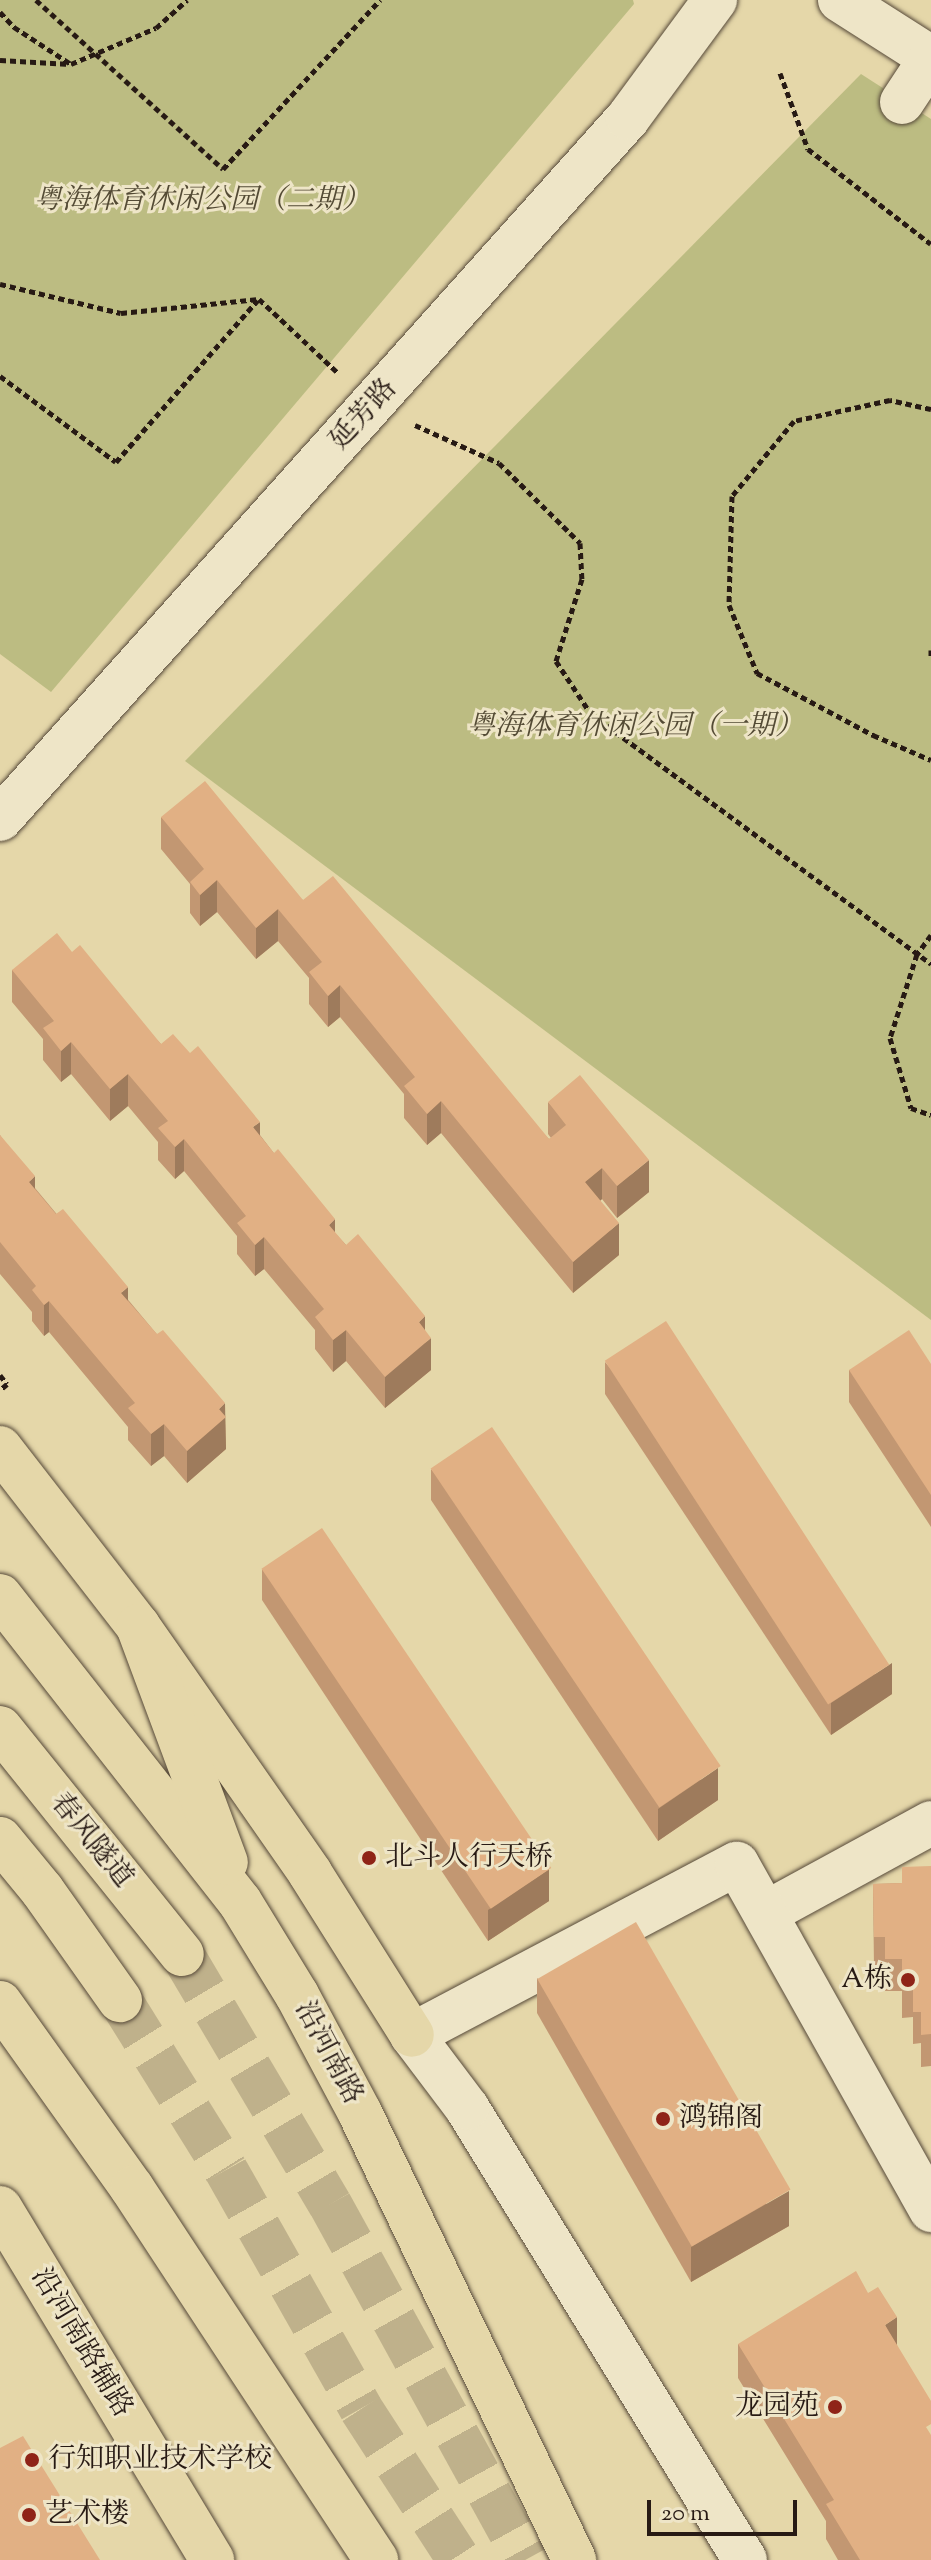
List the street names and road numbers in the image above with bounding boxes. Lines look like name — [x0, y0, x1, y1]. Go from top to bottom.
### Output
street label: 延芳路 — [323, 373, 405, 457]
street label: 春风隧道 — [43, 1787, 139, 1895]
street label: 沿河南路 — [287, 1996, 369, 2110]
street label: 沿河南路辅路 — [23, 2262, 139, 2424]

